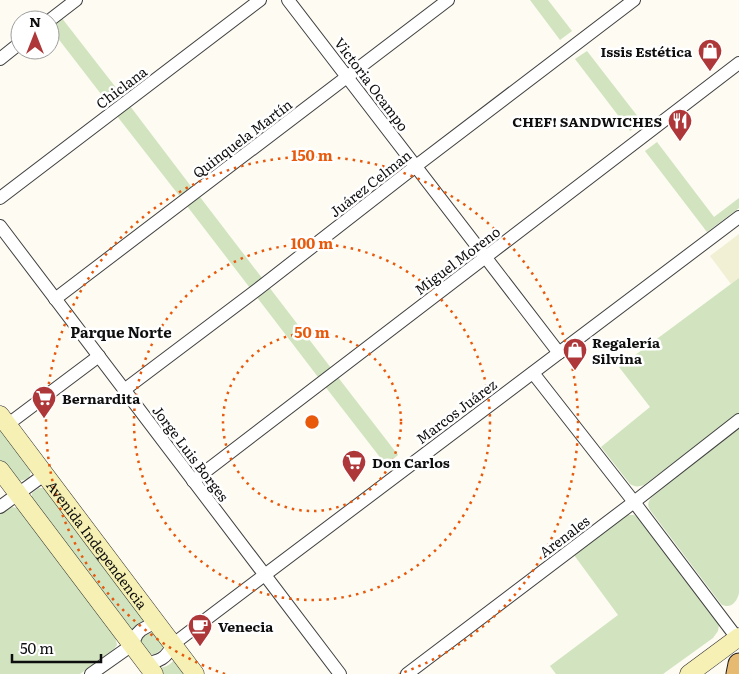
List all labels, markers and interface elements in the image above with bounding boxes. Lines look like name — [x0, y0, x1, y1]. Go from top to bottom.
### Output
north arrow — [10, 10, 60, 60]
text: N — [29, 11, 41, 31]
street label: Victoria Ocampo — [330, 33, 414, 135]
shop icon: Issis Estética — [697, 38, 723, 72]
place label: Issis Estética — [600, 41, 693, 61]
street label: Chiclana — [91, 61, 151, 113]
street label: Quinquela Martín — [188, 94, 296, 182]
restaurant icon: CHEF! SANDWICHES — [667, 108, 693, 142]
place label: CHEF! SANDWICHES — [512, 111, 662, 131]
text: 150 m — [291, 143, 333, 166]
street label: Juárez Celman — [325, 145, 415, 221]
street label: Miguel Moreno — [410, 221, 504, 299]
text: 100 m — [291, 231, 333, 254]
district label: Parque Norte — [70, 320, 172, 343]
text: 50 m — [294, 320, 330, 343]
place label: Regalería Silvina — [592, 332, 661, 368]
shop icon: Regalería Silvina — [562, 337, 588, 371]
street label: Marcos Juárez — [412, 374, 500, 448]
supermarket icon: Bernardita — [31, 385, 57, 419]
place label: Bernardita — [62, 388, 141, 408]
street label: Jorge Luis Borges — [148, 401, 234, 505]
centre of rings — [303, 413, 321, 431]
supermarket icon: Don Carlos — [341, 449, 367, 483]
place label: Don Carlos — [372, 452, 450, 472]
street label: Avenida Independencia — [42, 476, 153, 613]
street label: Arenales — [535, 510, 593, 562]
cafe icon: Venecia — [187, 613, 213, 647]
place label: Venecia — [218, 616, 274, 636]
scale bar — [12, 632, 101, 664]
text: 50 m — [20, 636, 54, 659]

